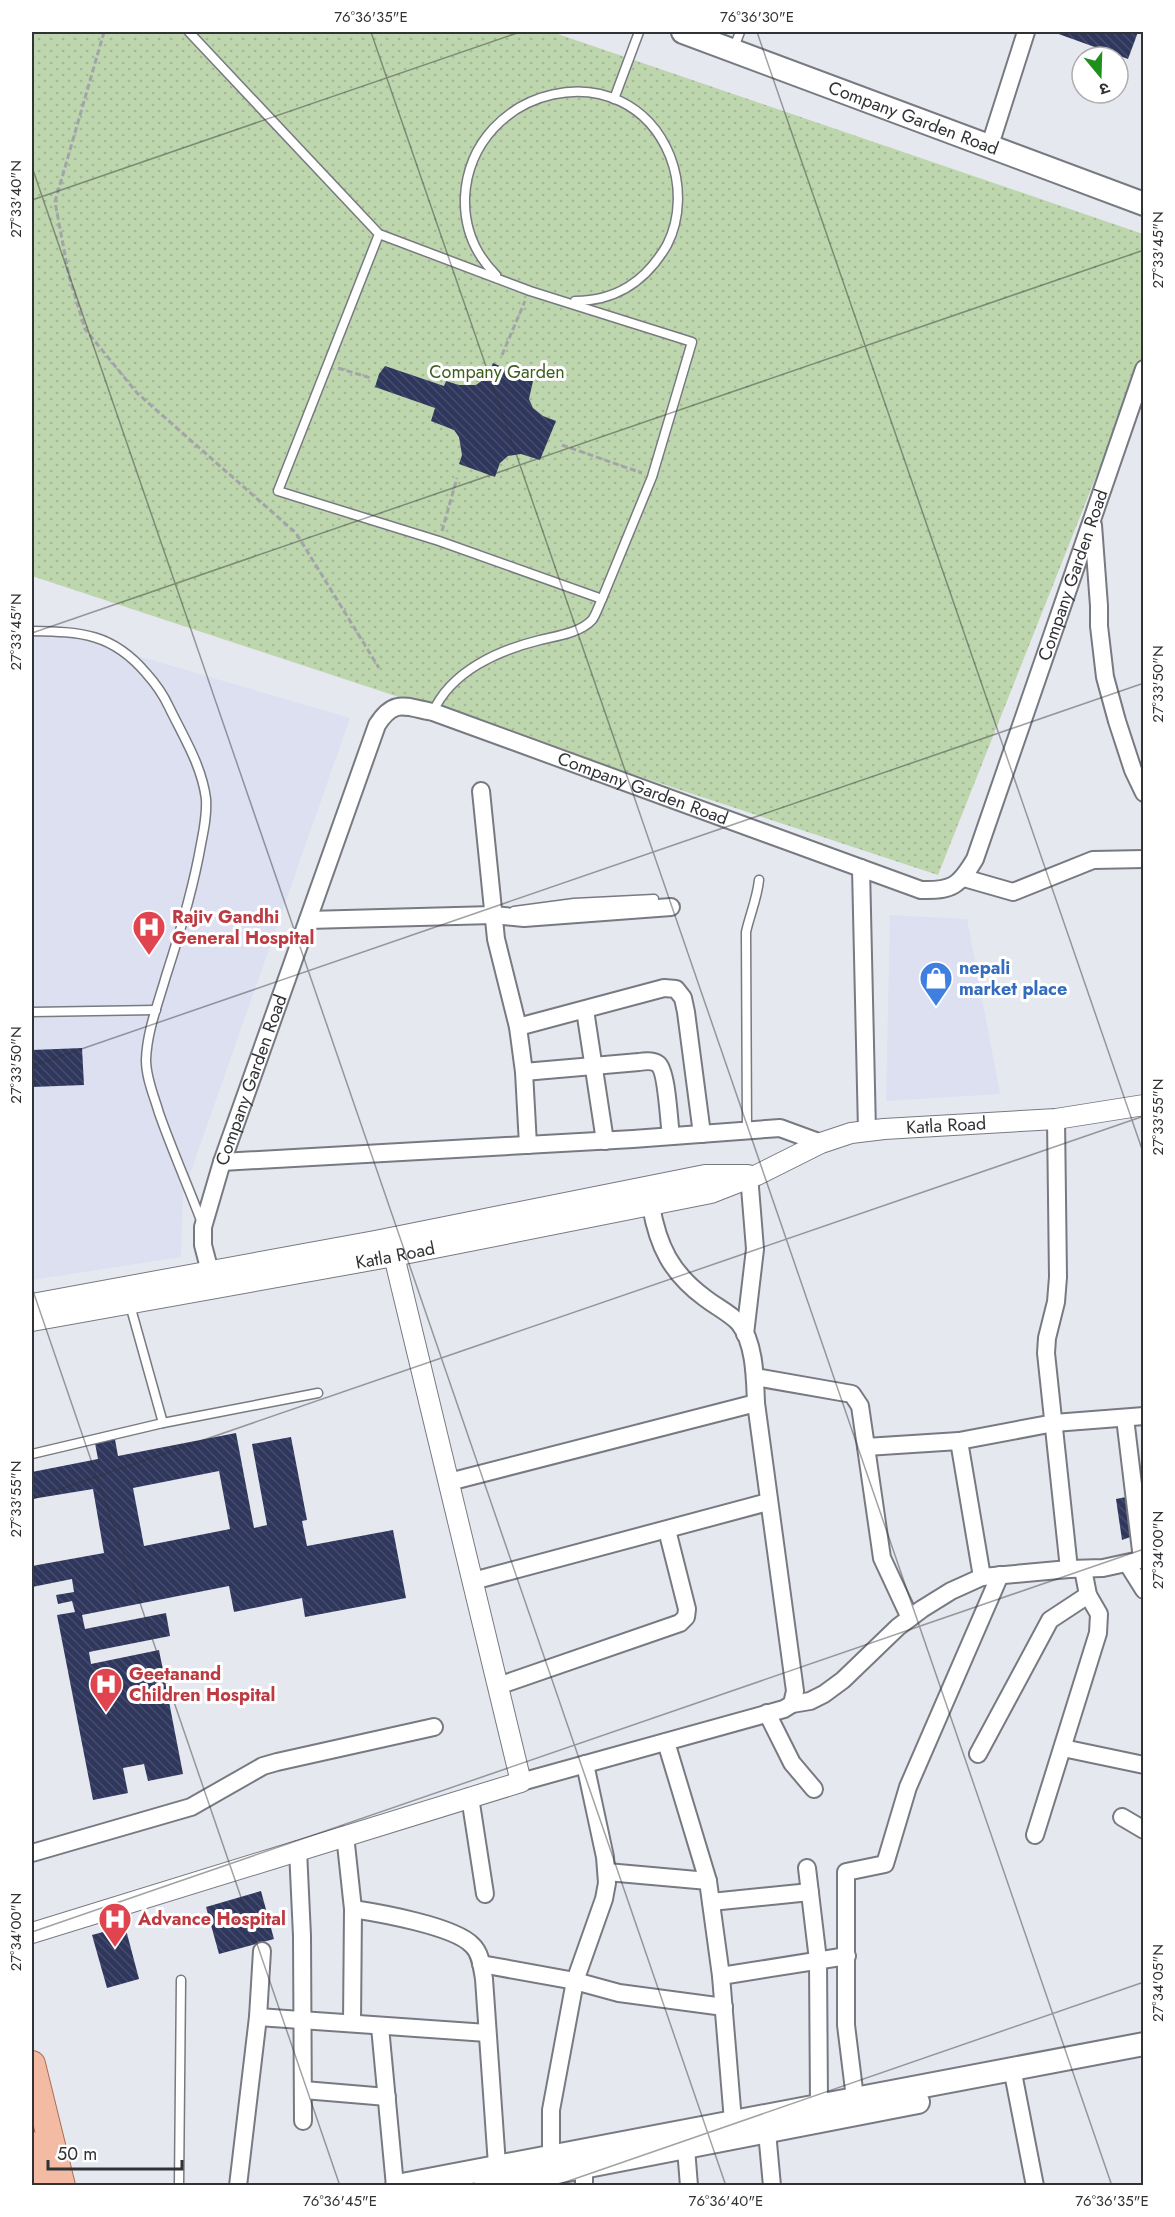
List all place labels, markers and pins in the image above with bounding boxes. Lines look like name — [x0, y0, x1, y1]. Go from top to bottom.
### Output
place label: Rajiv Gandhi General Hospital — [172, 904, 314, 951]
hospital icon: Rajiv Gandhi General Hospital — [131, 909, 167, 956]
place label: nepali market place — [959, 955, 1067, 1002]
shop icon: nepali market place — [918, 960, 954, 1007]
place label: Geetanand Children Hospital — [129, 1661, 275, 1708]
hospital icon: Geetanand Children Hospital — [88, 1666, 124, 1713]
hospital icon: Advance Hospital — [97, 1901, 133, 1948]
place label: Advance Hospital — [137, 1906, 286, 1932]

